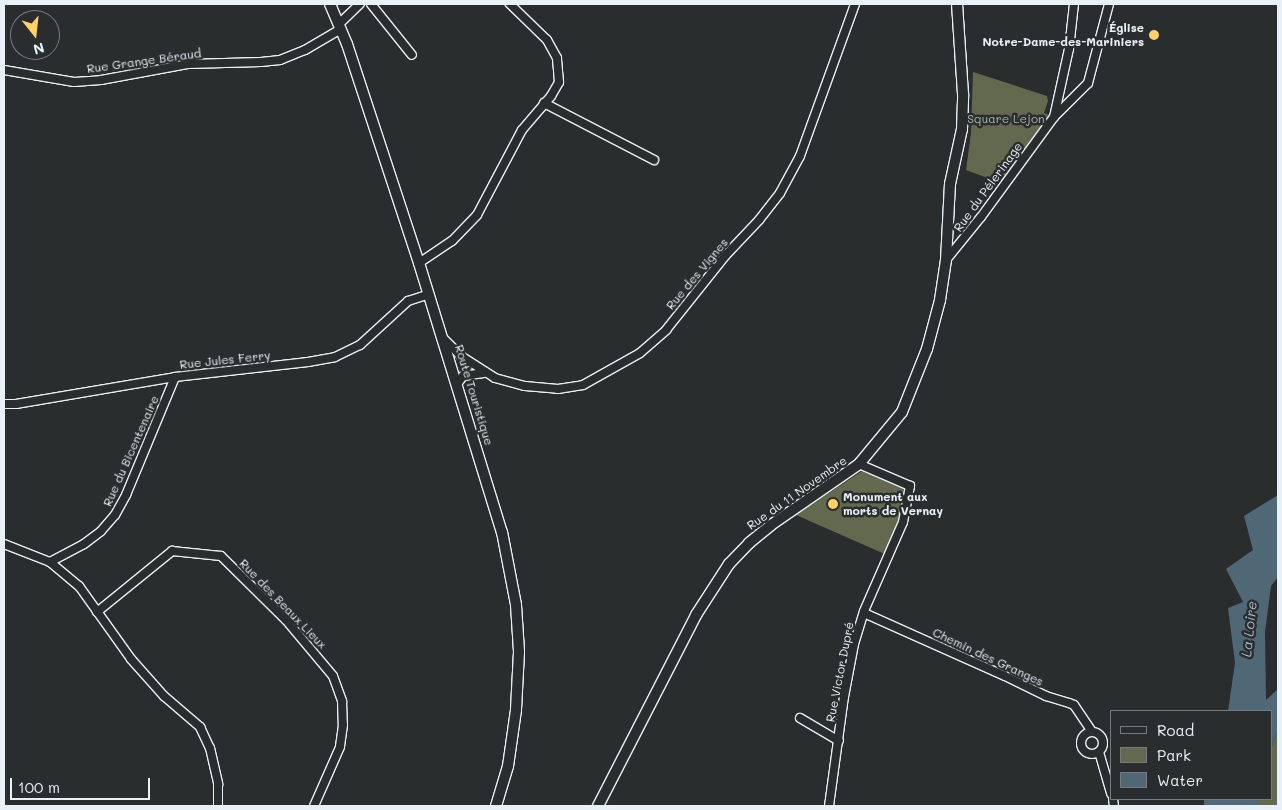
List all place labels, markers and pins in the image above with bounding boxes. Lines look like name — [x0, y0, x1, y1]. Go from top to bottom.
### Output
place label: Église Notre-Dame-des-Mariniers — [982, 21, 1144, 49]
marker: Église Notre-Dame-des-Mariniers — [1148, 29, 1160, 41]
place label: Monument aux morts de Vernay — [843, 490, 943, 518]
marker: Monument aux morts de Vernay — [827, 498, 839, 510]

